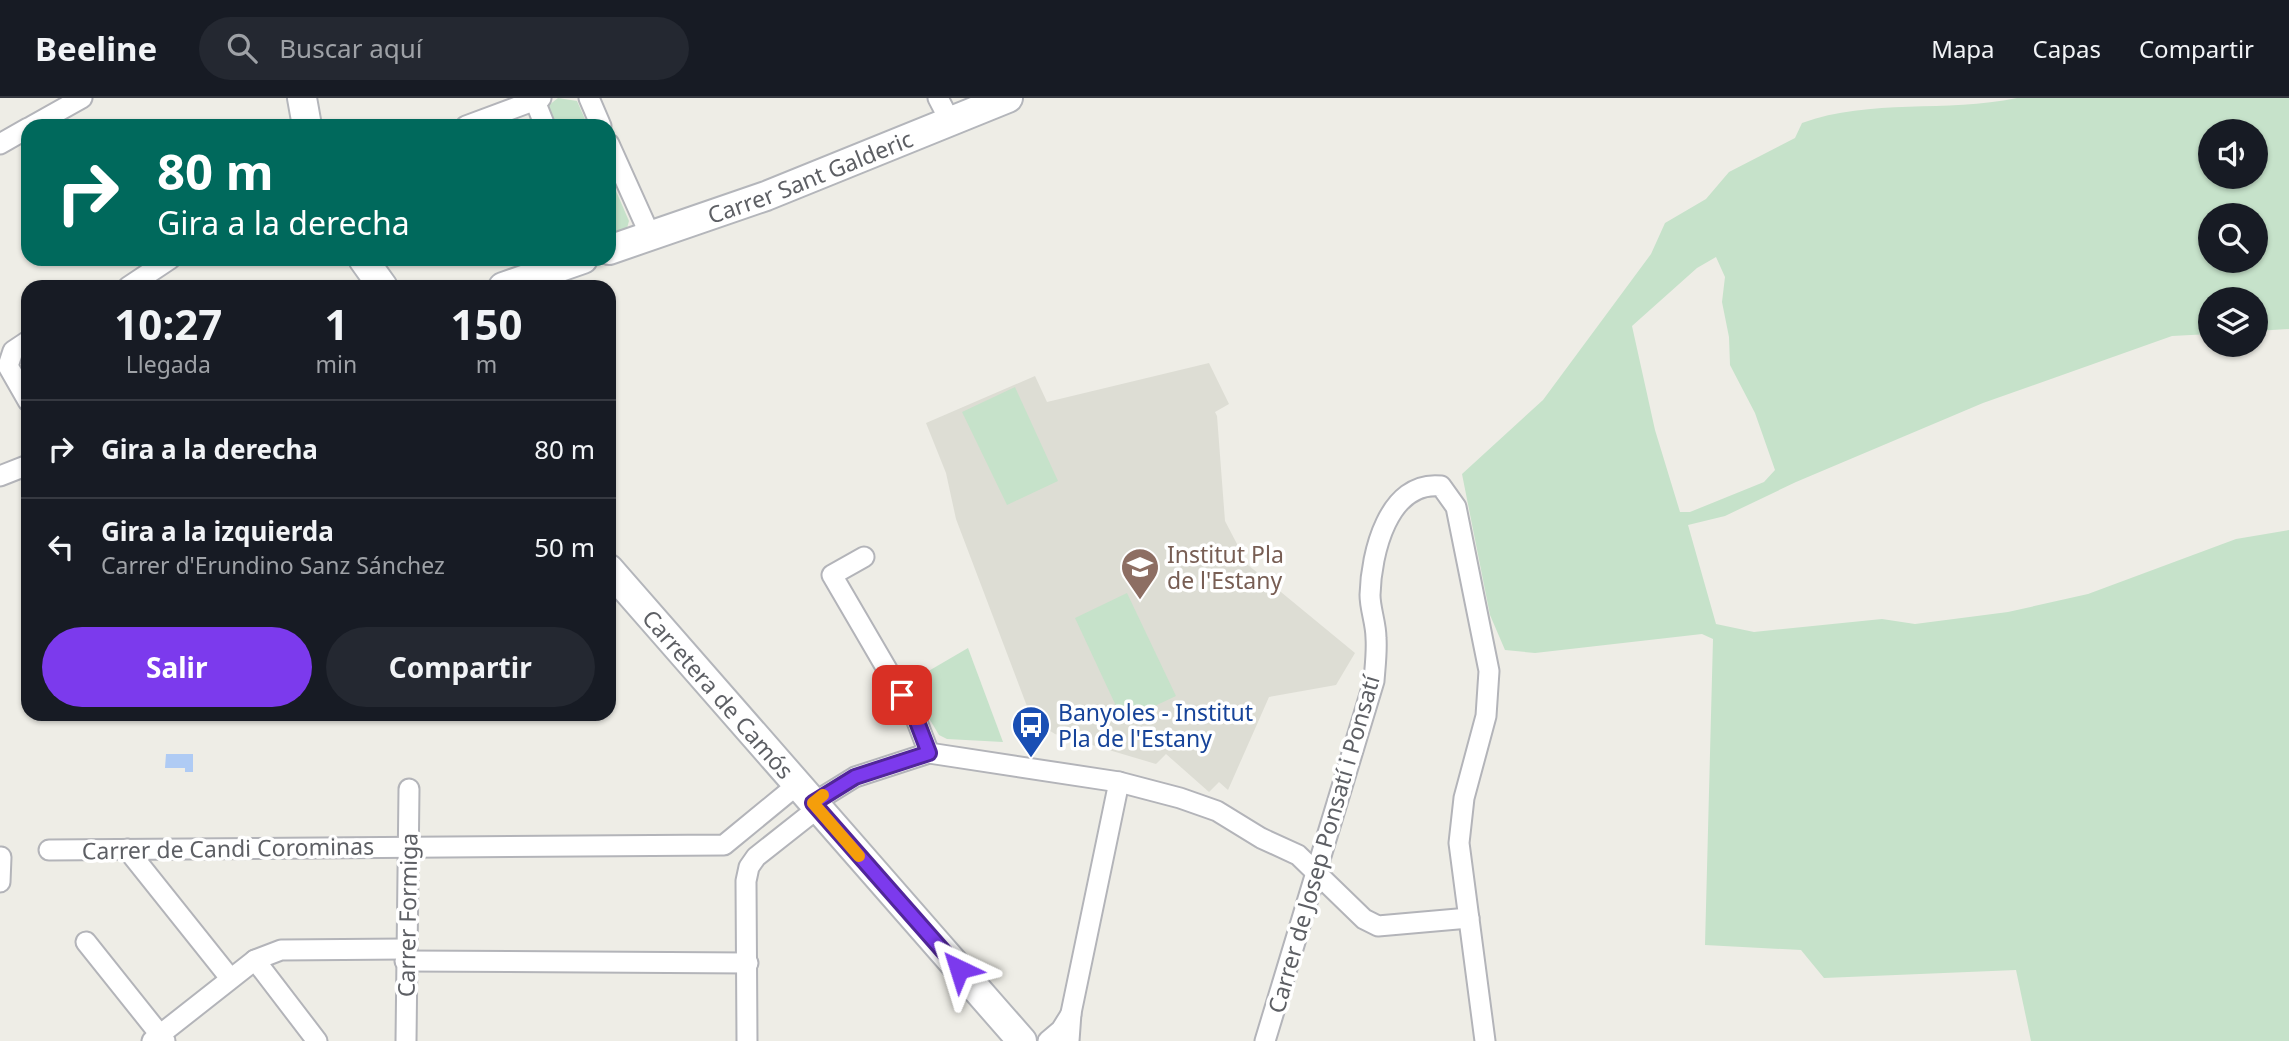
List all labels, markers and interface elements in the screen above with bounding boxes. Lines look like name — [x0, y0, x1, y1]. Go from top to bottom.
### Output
search box — [199, 17, 689, 80]
text: Beeline — [35, 26, 157, 71]
icon: search — [223, 29, 261, 67]
text: Buscar aquí — [279, 30, 423, 66]
text: Mapa — [1931, 32, 1995, 65]
text: Capas — [2033, 32, 2101, 65]
text: Compartir — [2139, 32, 2254, 65]
map controls — [2198, 119, 2268, 357]
button: sound — [2198, 119, 2268, 189]
street label: Carrer Sant Galderic — [703, 122, 917, 231]
text: 80 m — [157, 138, 274, 204]
icon: right — [42, 147, 133, 238]
text: Gira a la derecha — [157, 201, 410, 244]
button: search — [2198, 203, 2268, 273]
button: layers — [2198, 287, 2268, 357]
text: 10:27 — [114, 295, 222, 352]
text: 1 — [324, 295, 348, 352]
text: 150 — [451, 295, 523, 352]
text: Llegada — [126, 348, 211, 380]
text: min — [316, 348, 357, 380]
text: m — [476, 348, 497, 380]
icon: right — [42, 430, 80, 468]
text: Gira a la derecha — [101, 431, 318, 467]
text: 80 m — [534, 431, 595, 467]
text: Gira a la izquierda — [101, 513, 334, 549]
icon: left — [42, 528, 80, 566]
text: 50 m — [534, 529, 595, 565]
place label: Institut Pla de l'Estany — [1167, 538, 1284, 596]
school or university icon: Institut Pla de l'Estany — [1119, 546, 1161, 601]
text: Carrer d'Erundino Sanz Sánchez — [101, 549, 445, 581]
street label: Carretera de Camós — [635, 602, 801, 785]
button: Salir — [42, 627, 312, 707]
button: Compartir — [326, 627, 595, 707]
pin — [872, 665, 932, 725]
street label: Carrer de Josep Ponsatí i Ponsatí — [1259, 670, 1387, 1017]
icon: arrive — [883, 676, 921, 714]
place label: Banyoles - Institut Pla de l'Estany — [1058, 696, 1253, 754]
bus stop icon: Banyoles - Institut Pla de l'Estany — [1010, 704, 1052, 759]
street label: Carrer de Candi Corominas — [82, 829, 374, 867]
street label: Carrer Formiga — [390, 833, 424, 997]
position arrow — [922, 932, 996, 1006]

